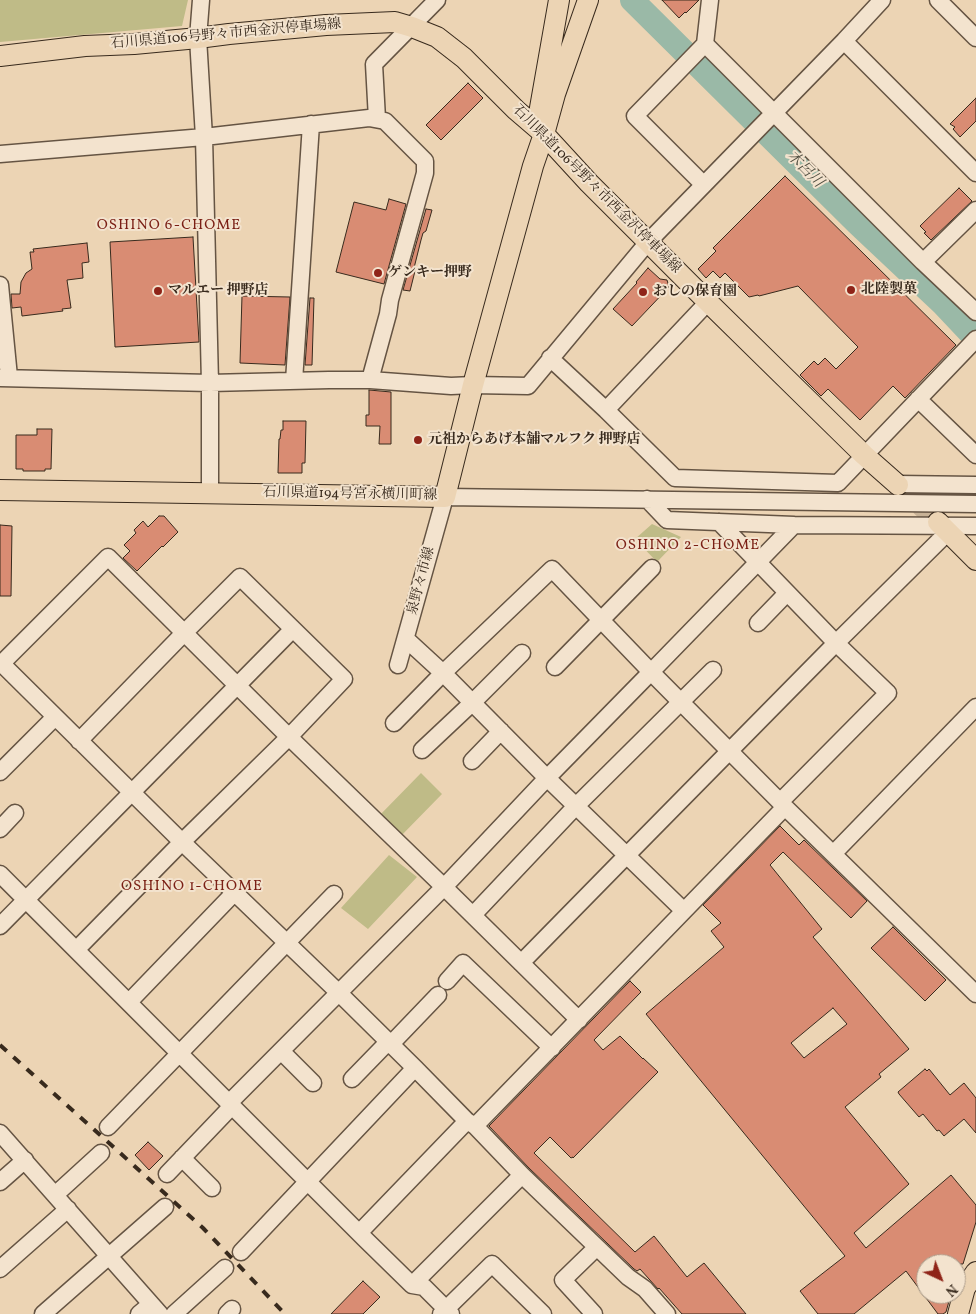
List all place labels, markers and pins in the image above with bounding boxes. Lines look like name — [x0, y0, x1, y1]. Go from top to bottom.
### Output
place label: ゲンキー押野 — [388, 265, 472, 281]
marker: ゲンキー押野 — [372, 267, 384, 279]
place label: 北陸製菓 — [861, 282, 917, 298]
place label: マルエー 押野店 — [168, 283, 269, 299]
place label: おしの保育園 — [653, 284, 737, 300]
marker: 北陸製菓 — [845, 284, 857, 296]
marker: マルエー 押野店 — [152, 285, 164, 297]
marker: おしの保育園 — [637, 286, 649, 298]
place label: 元祖からあげ本舗マルフク 押野店 — [428, 432, 641, 448]
marker: 元祖からあげ本舗マルフク 押野店 — [412, 434, 424, 446]

